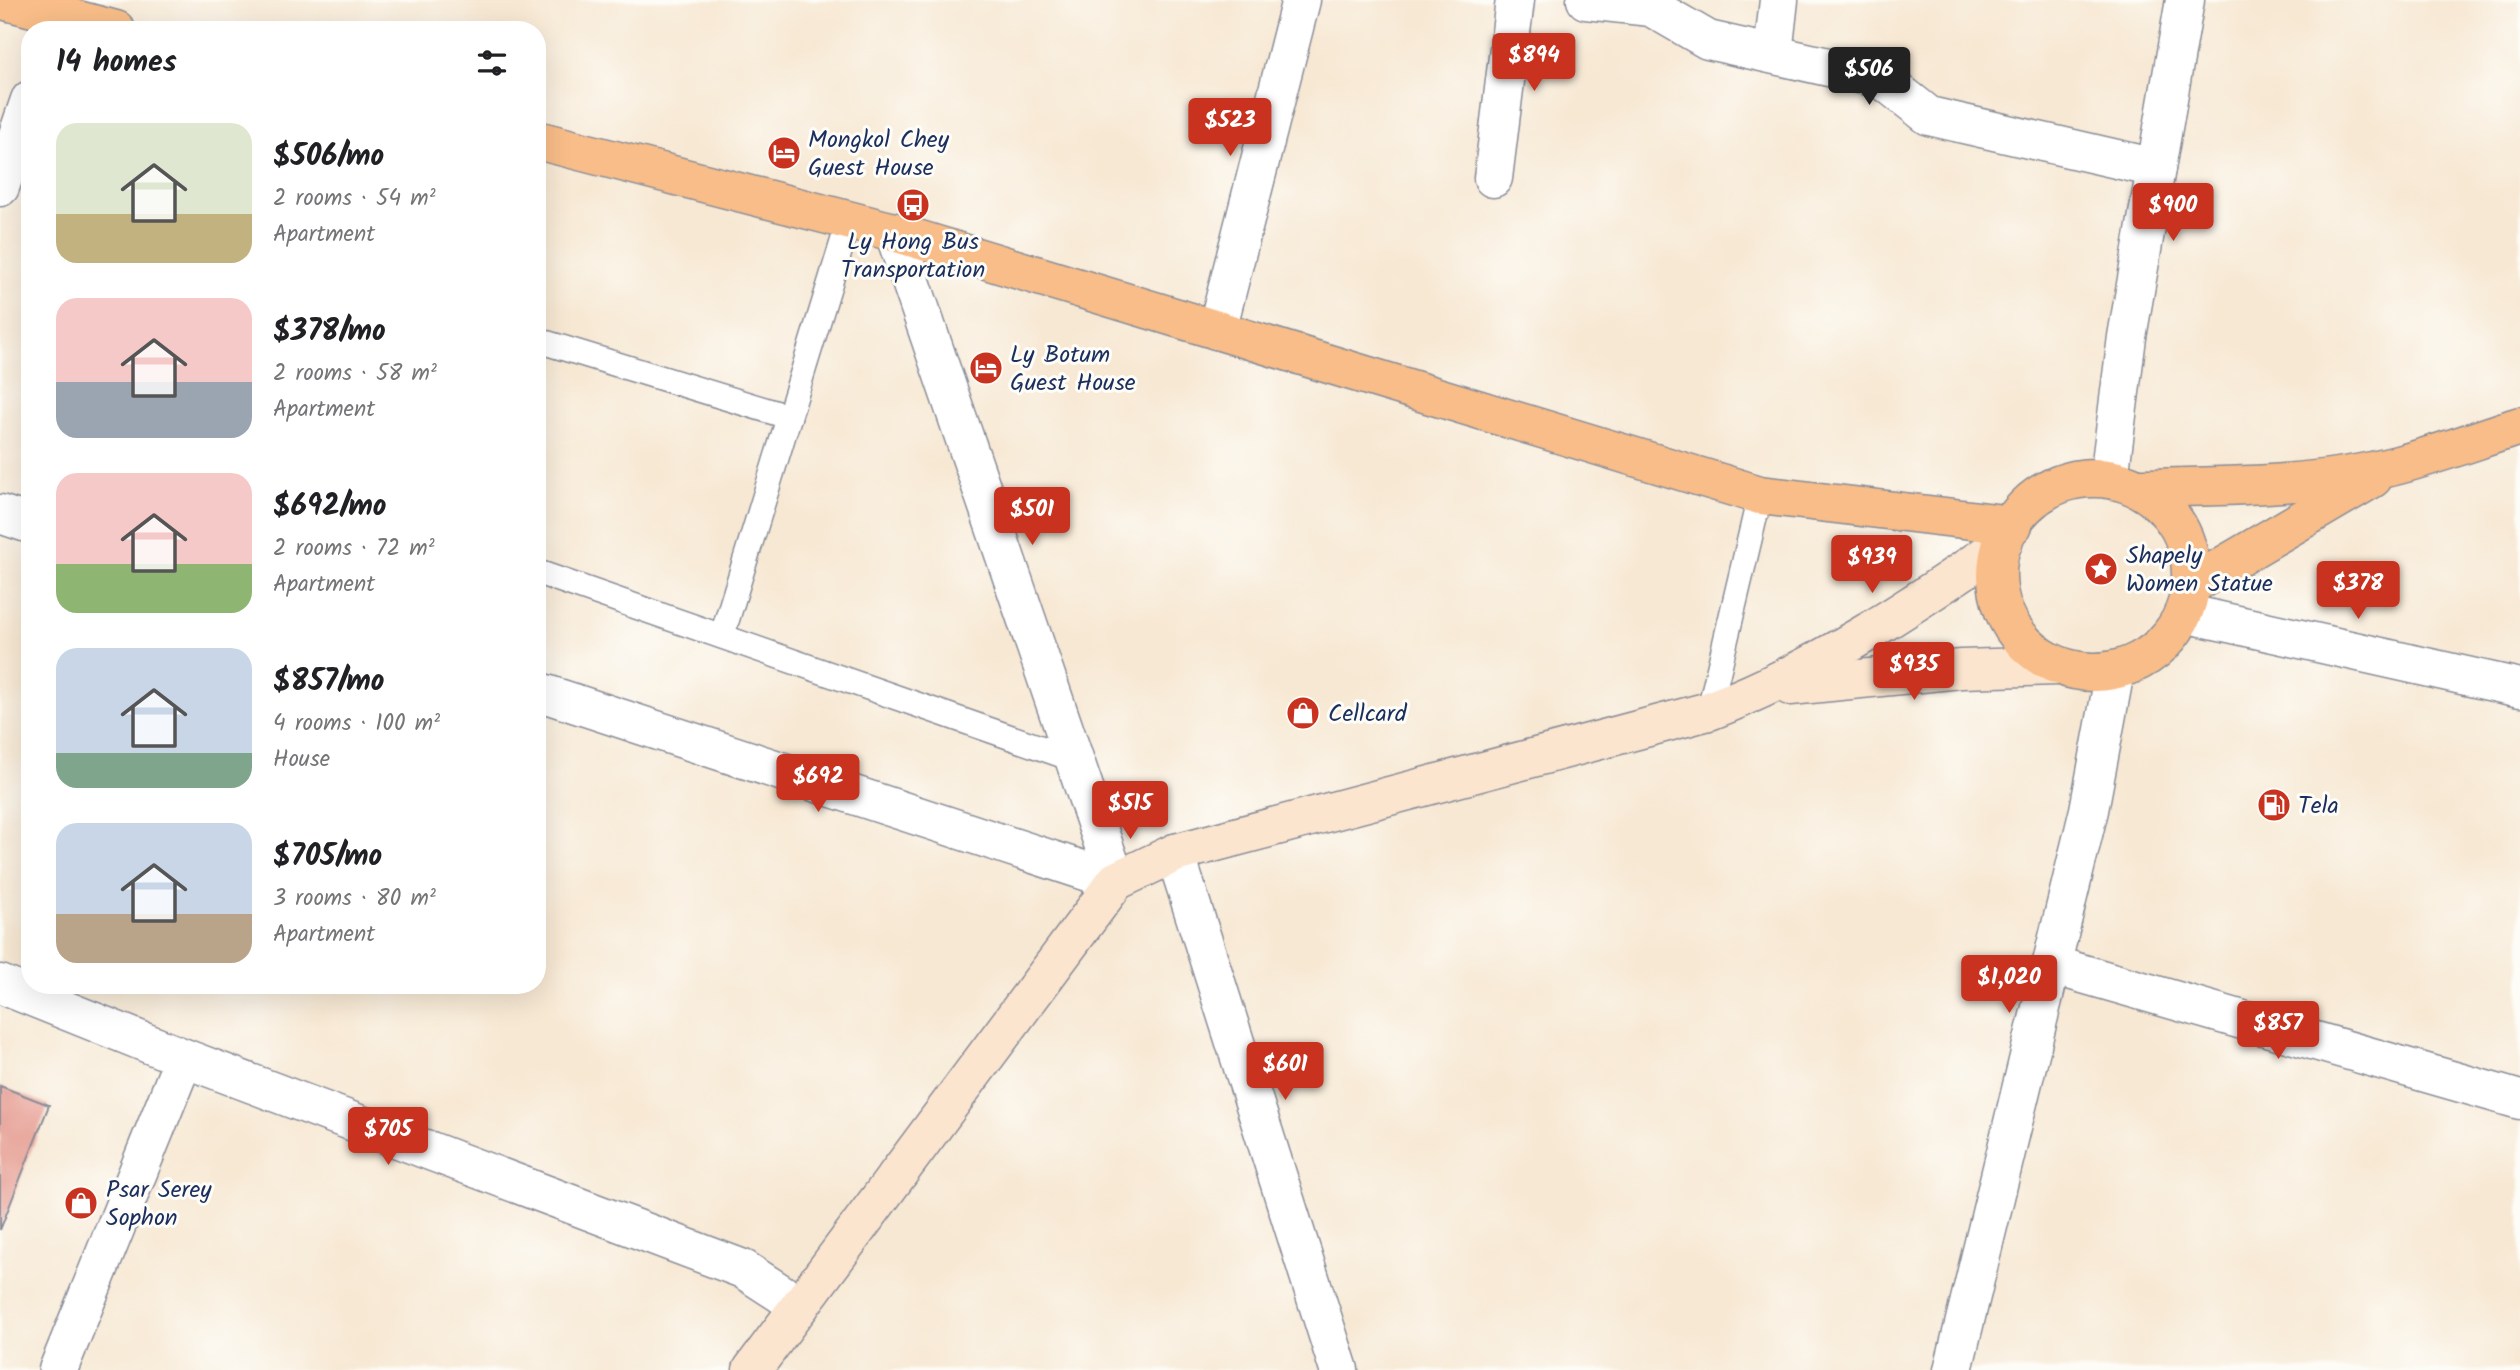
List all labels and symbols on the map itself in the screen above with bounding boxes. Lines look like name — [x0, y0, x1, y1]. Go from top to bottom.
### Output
pin: $894 — [1493, 34, 1575, 93]
pin: $506 — [1828, 48, 1910, 107]
pin: $523 — [1189, 99, 1271, 158]
place label: Mongkol Chey Guest House — [808, 121, 950, 188]
hotel icon: Mongkol Chey Guest House — [765, 134, 803, 172]
pin: $900 — [2132, 184, 2214, 243]
bus stop icon: Ly Hong Bus Transportation — [894, 186, 932, 224]
place label: Ly Hong Bus Transportation — [841, 223, 985, 290]
place label: Ly Botum Guest House — [1010, 336, 1136, 403]
hotel icon: Ly Botum Guest House — [967, 349, 1005, 387]
pin: $501 — [991, 488, 1073, 547]
pin: $939 — [1831, 536, 1913, 595]
place label: Shapely Women Statue — [2126, 537, 2273, 604]
place icon: Shapely Women Statue — [2082, 550, 2120, 588]
pin: $378 — [2317, 562, 2399, 621]
pin: $935 — [1873, 642, 1955, 702]
shop icon: Cellcard — [1284, 694, 1322, 732]
place label: Cellcard — [1328, 695, 1408, 734]
pin: $692 — [777, 754, 859, 814]
pin: $515 — [1089, 782, 1171, 841]
fuel station icon: Tela — [2255, 786, 2293, 824]
place label: Tela — [2298, 787, 2339, 826]
pin: $1,020 — [1952, 956, 2066, 1015]
pin: $857 — [2237, 1002, 2319, 1061]
pin: $601 — [1244, 1042, 1326, 1102]
pin: $705 — [347, 1108, 429, 1167]
place label: Psar Serey Sophon — [106, 1171, 212, 1238]
shop icon: Psar Serey Sophon — [62, 1184, 100, 1222]

